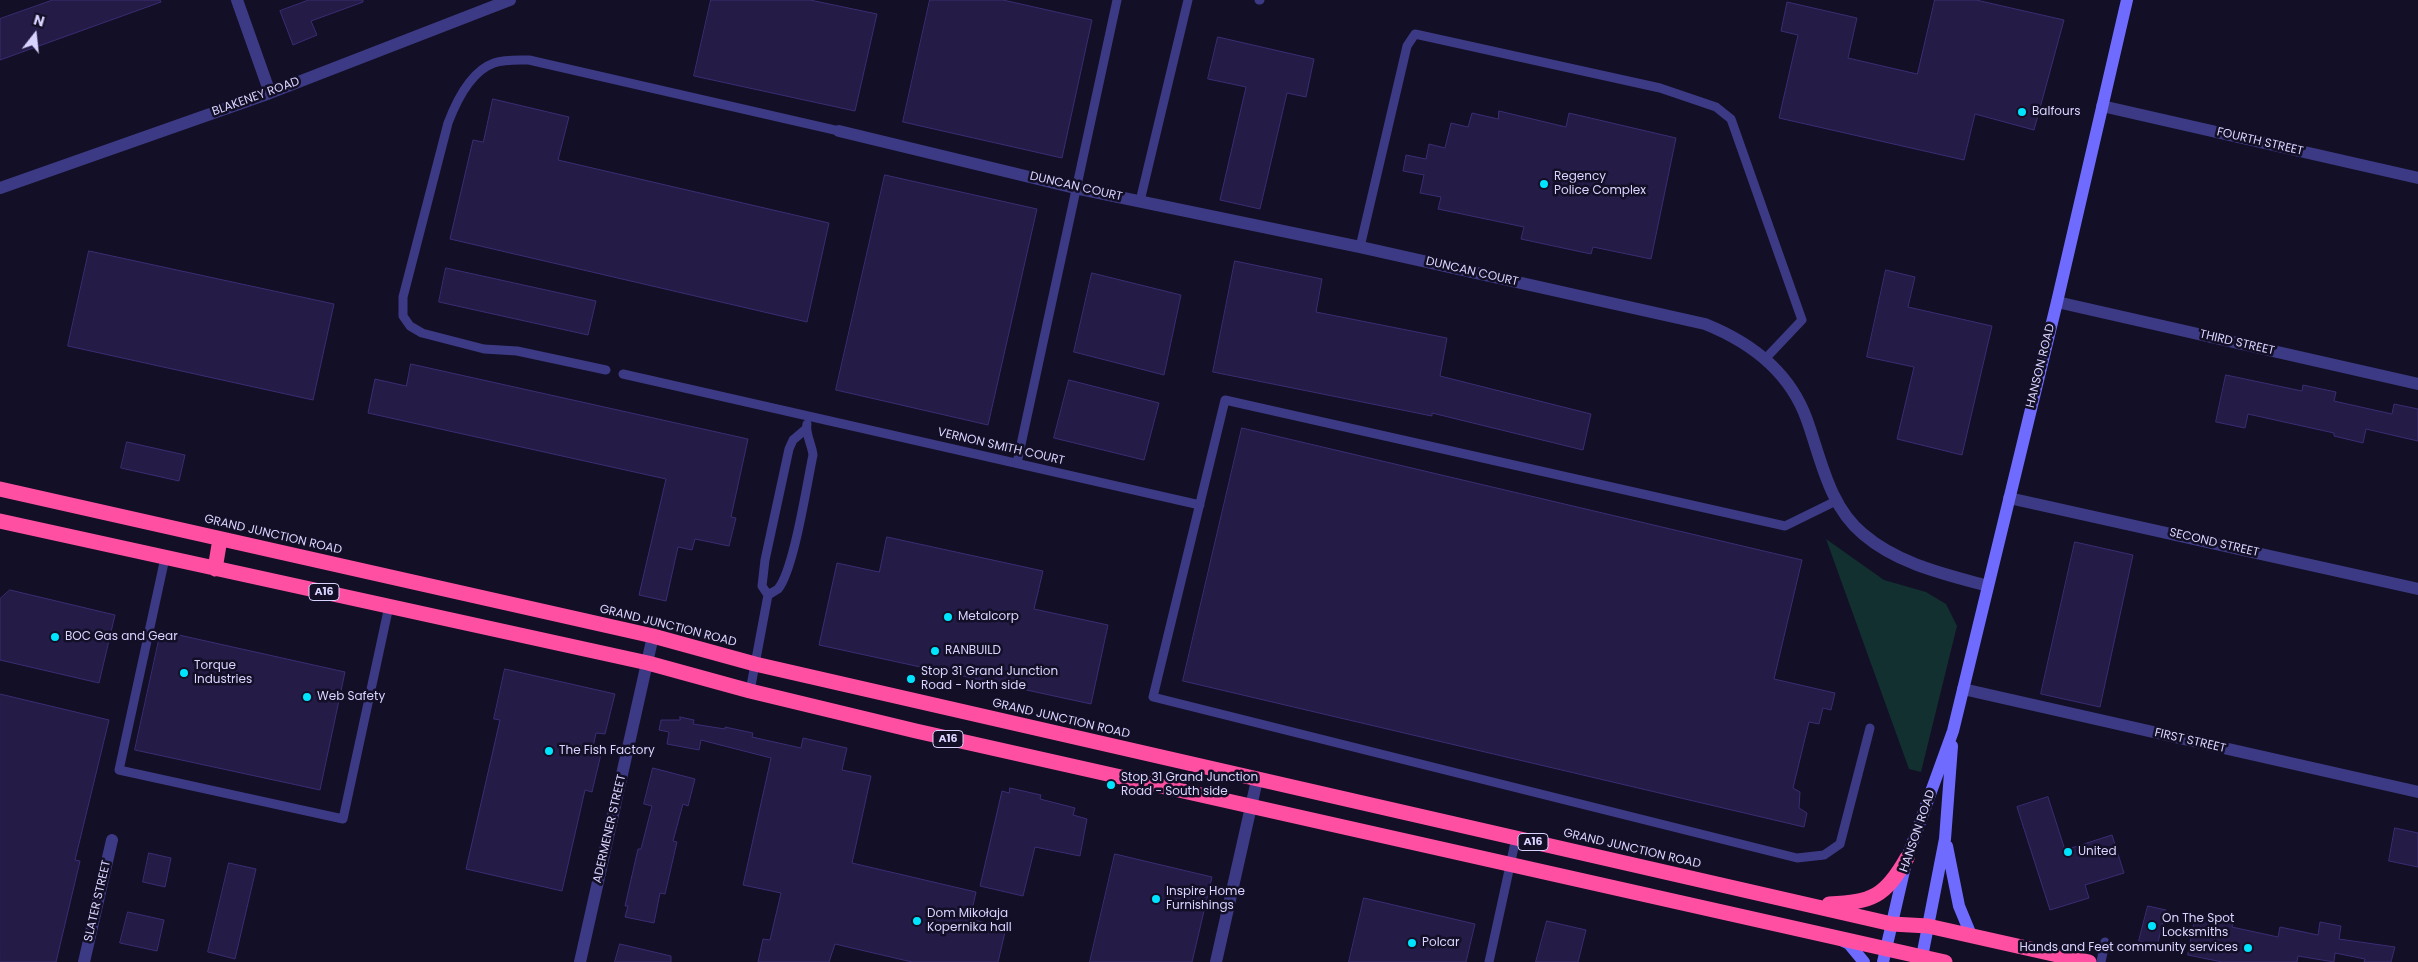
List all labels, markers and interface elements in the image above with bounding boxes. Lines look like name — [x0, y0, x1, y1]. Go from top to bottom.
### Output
north arrow — [10, 10, 60, 60]
text: N — [31, 10, 47, 32]
street label: BLAKENEY ROAD — [210, 74, 302, 120]
place label: Balfours — [2032, 105, 2080, 119]
marker: Balfours — [2016, 106, 2028, 118]
street label: FOURTH STREET — [2215, 125, 2305, 159]
street label: DUNCAN COURT — [1028, 169, 1124, 205]
place label: Regency Police Complex — [1554, 170, 1646, 198]
marker: Regency Police Complex — [1538, 178, 1550, 190]
street label: DUNCAN COURT — [1424, 254, 1520, 290]
street label: HANSON ROAD — [2024, 322, 2058, 410]
street label: THIRD STREET — [2198, 327, 2276, 359]
street label: VERNON SMITH COURT — [936, 425, 1066, 469]
street label: GRAND JUNCTION ROAD — [203, 512, 343, 558]
street label: SECOND STREET — [2168, 526, 2260, 560]
road number: A16 — [309, 584, 339, 600]
street label: GRAND JUNCTION ROAD — [598, 602, 738, 650]
place label: Metalcorp — [958, 610, 1019, 624]
marker: Metalcorp — [942, 611, 954, 623]
place label: BOC Gas and Gear — [65, 630, 178, 644]
marker: BOC Gas and Gear — [49, 631, 61, 643]
place label: RANBUILD — [945, 644, 1001, 658]
marker: RANBUILD — [929, 645, 941, 657]
place label: Torque Industries — [194, 659, 252, 687]
place label: Stop 31 Grand Junction Road - North side — [921, 665, 1058, 693]
marker: Torque Industries — [178, 667, 190, 679]
marker: Stop 31 Grand Junction Road - North side — [905, 673, 917, 685]
place label: Web Safety — [317, 690, 385, 704]
marker: Web Safety — [301, 691, 313, 703]
street label: GRAND JUNCTION ROAD — [991, 696, 1131, 742]
street label: FIRST STREET — [2153, 726, 2227, 756]
road number: A16 — [933, 731, 963, 748]
place label: The Fish Factory — [559, 744, 655, 758]
marker: The Fish Factory — [543, 745, 555, 757]
place label: Stop 31 Grand Junction Road - South side — [1121, 771, 1258, 799]
street label: ADERMENER STREET — [590, 773, 630, 885]
marker: Stop 31 Grand Junction Road - South side — [1105, 779, 1117, 791]
street label: HANSON ROAD — [1897, 788, 1939, 874]
street label: GRAND JUNCTION ROAD — [1562, 826, 1702, 872]
road number: A16 — [1518, 834, 1548, 850]
place label: United — [2078, 845, 2117, 859]
marker: United — [2062, 846, 2074, 858]
street label: SLATER STREET — [82, 859, 114, 943]
place label: Inspire Home Furnishings — [1166, 885, 1245, 913]
marker: Inspire Home Furnishings — [1150, 893, 1162, 905]
place label: Dom Mikołaja Kopernika hall — [927, 907, 1012, 935]
place label: On The Spot Locksmiths — [2162, 912, 2234, 940]
marker: Dom Mikołaja Kopernika hall — [911, 915, 923, 927]
marker: On The Spot Locksmiths — [2146, 920, 2158, 932]
place label: Polcar — [1422, 936, 1459, 950]
marker: Polcar — [1406, 937, 1418, 949]
place label: Hands and Feet community services — [2020, 941, 2238, 955]
marker: Hands and Feet community services — [2242, 942, 2254, 954]

